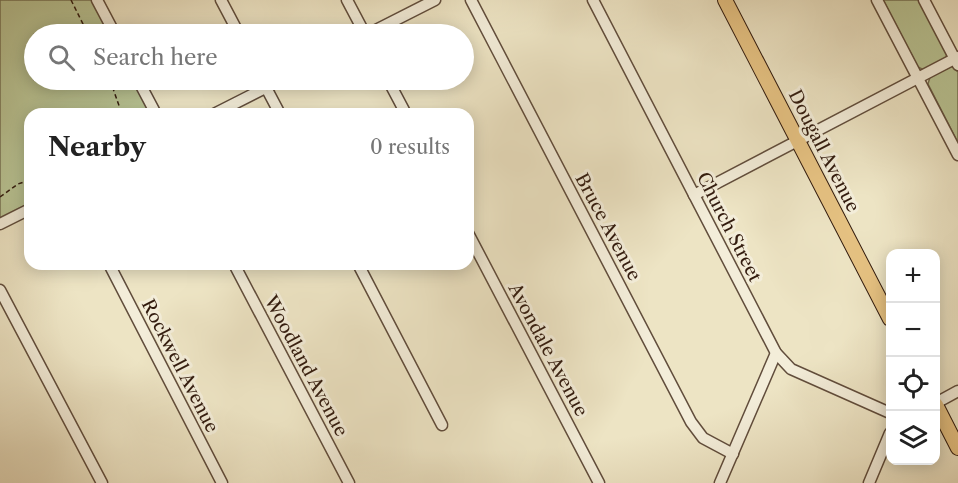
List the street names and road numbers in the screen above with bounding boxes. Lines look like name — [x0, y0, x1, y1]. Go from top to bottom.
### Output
street label: Dougall Avenue — [784, 86, 864, 216]
street label: Church Street — [692, 168, 766, 286]
street label: Bruce Avenue — [570, 169, 646, 285]
street label: Avondale Avenue — [503, 279, 592, 420]
street label: Woodland Avenue — [259, 291, 352, 440]
street label: Rockwell Avenue — [137, 296, 223, 436]

